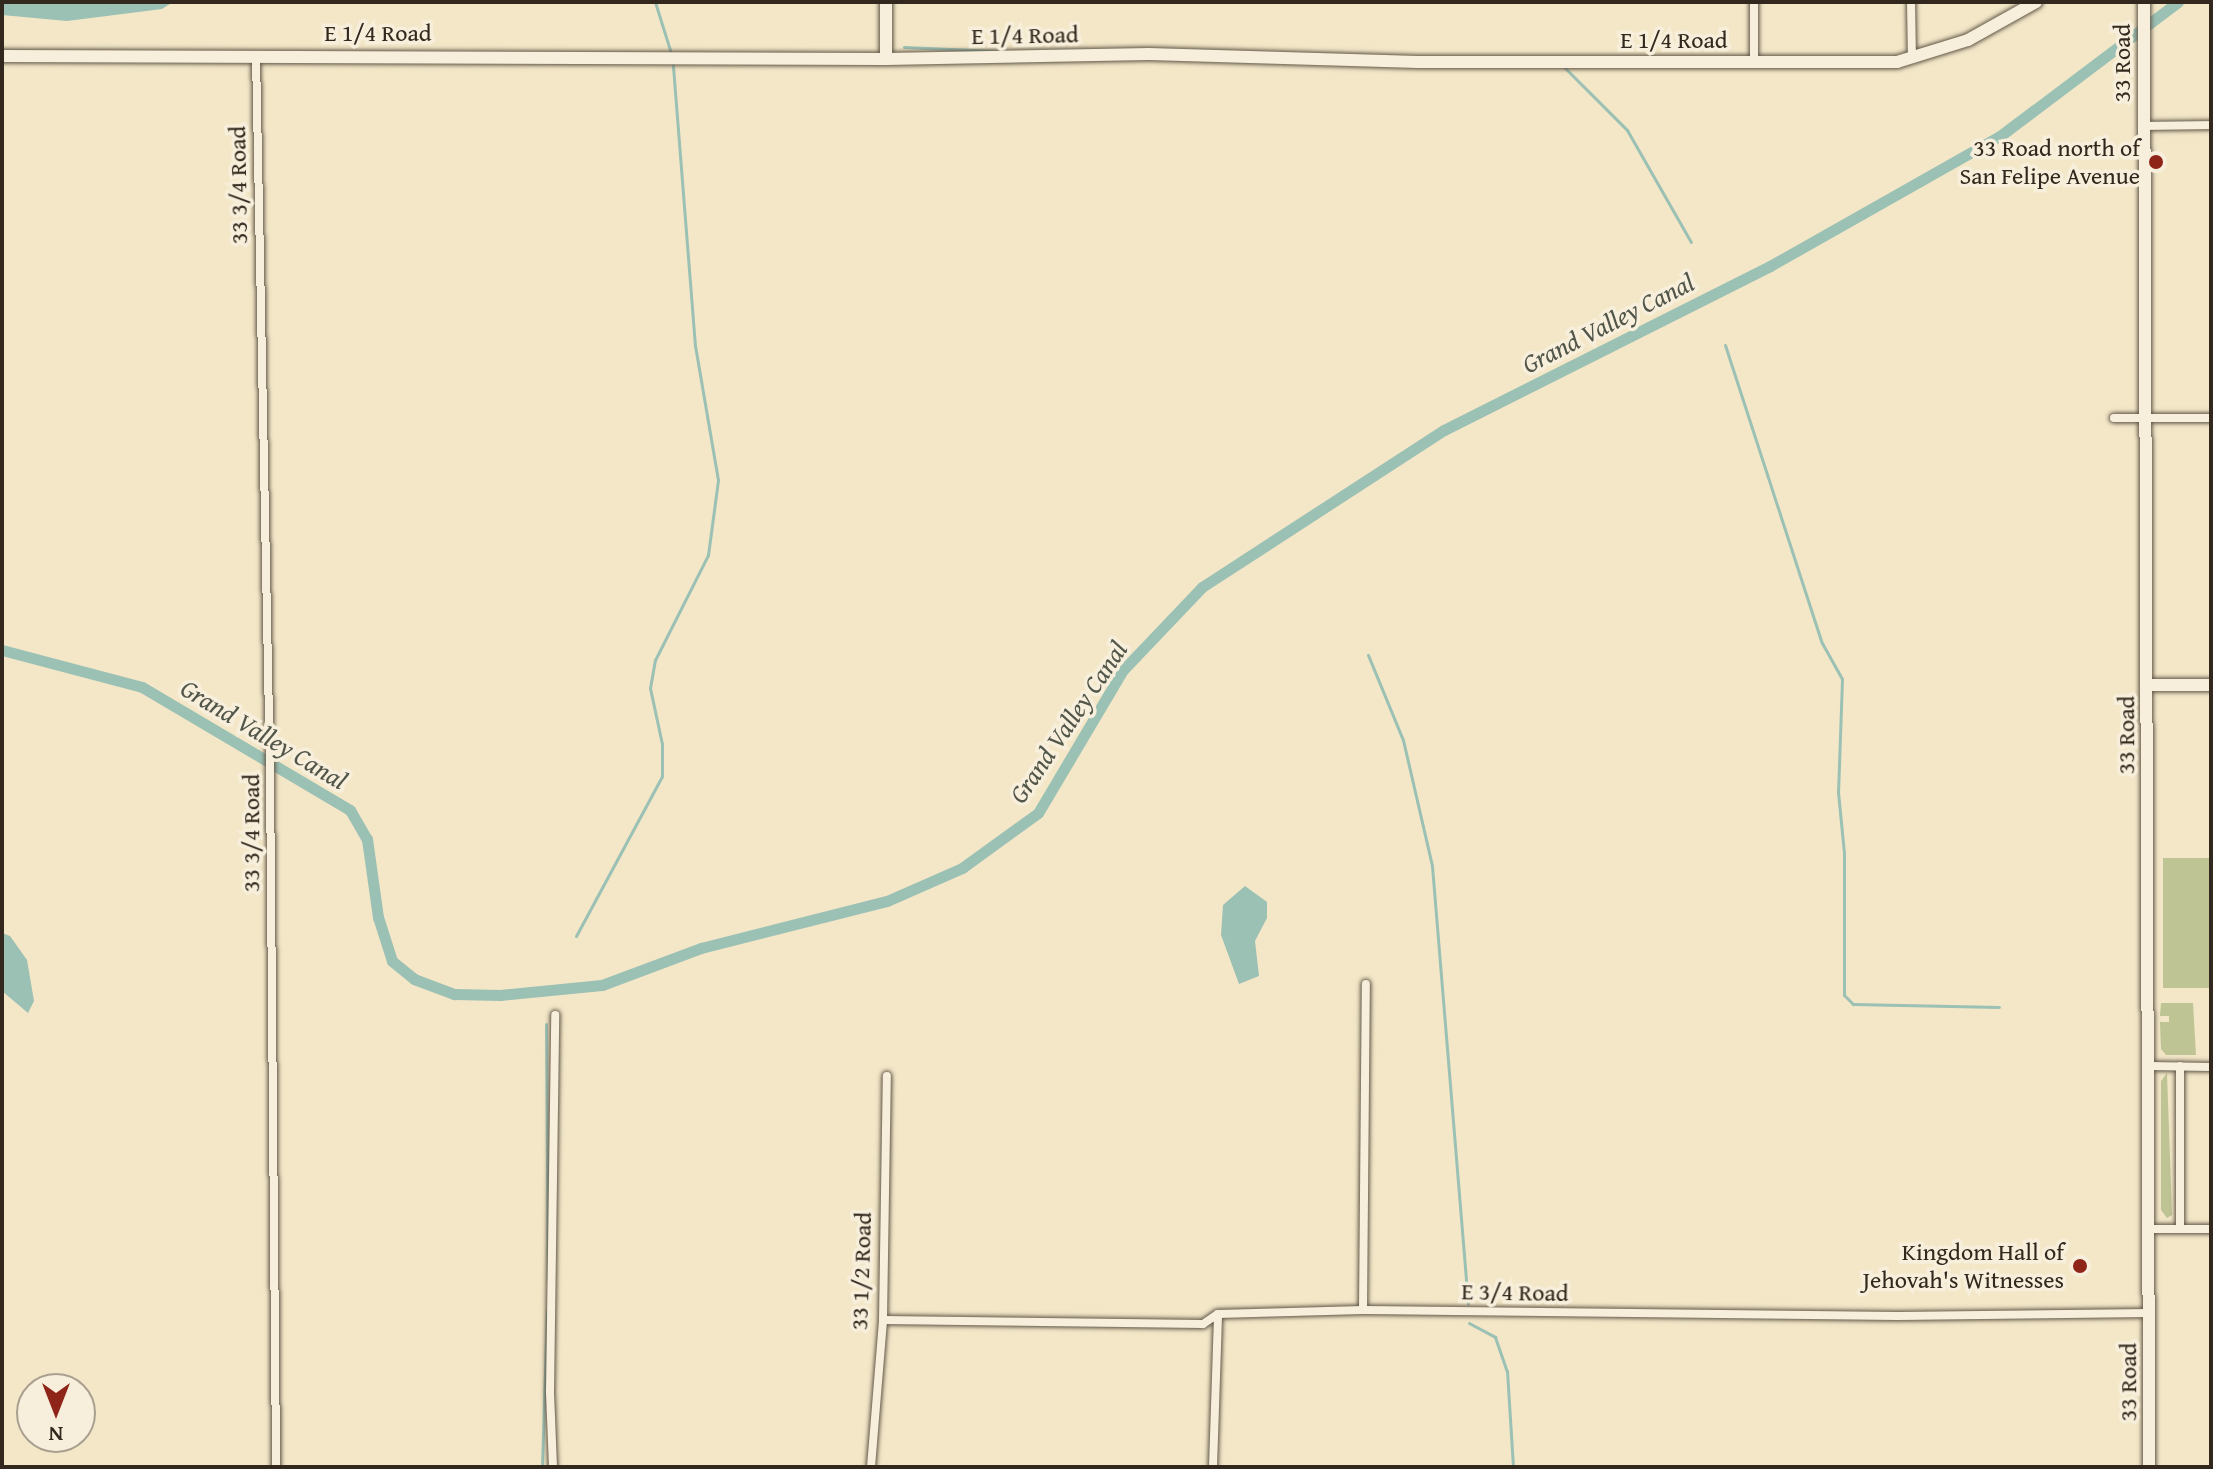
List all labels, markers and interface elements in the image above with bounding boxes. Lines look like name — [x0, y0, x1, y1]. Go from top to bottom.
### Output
street label: E 1/4 Road — [324, 19, 432, 47]
street label: E 1/4 Road — [971, 20, 1079, 50]
street label: 33 Road — [2108, 24, 2136, 102]
street label: E 1/4 Road — [1620, 26, 1728, 54]
street label: 33 3/4 Road — [223, 126, 253, 244]
place label: 33 Road north of San Felipe Avenue — [1959, 134, 2140, 190]
marker: 33 Road north of San Felipe Avenue — [2147, 153, 2165, 171]
water label: Grand Valley Canal — [1517, 266, 1699, 380]
water label: Grand Valley Canal — [1002, 635, 1134, 809]
water label: Grand Valley Canal — [175, 672, 353, 796]
street label: 33 Road — [2112, 696, 2140, 774]
street label: 33 3/4 Road — [237, 774, 265, 892]
street label: 33 1/2 Road — [845, 1211, 877, 1331]
place label: Kingdom Hall of Jehovah's Witnesses — [1862, 1238, 2064, 1294]
marker: Kingdom Hall of Jehovah's Witnesses — [2071, 1257, 2089, 1275]
street label: E 3/4 Road — [1461, 1277, 1569, 1307]
street label: 33 Road — [2114, 1343, 2142, 1421]
north arrow — [16, 1373, 96, 1453]
text: N — [49, 1419, 63, 1451]

